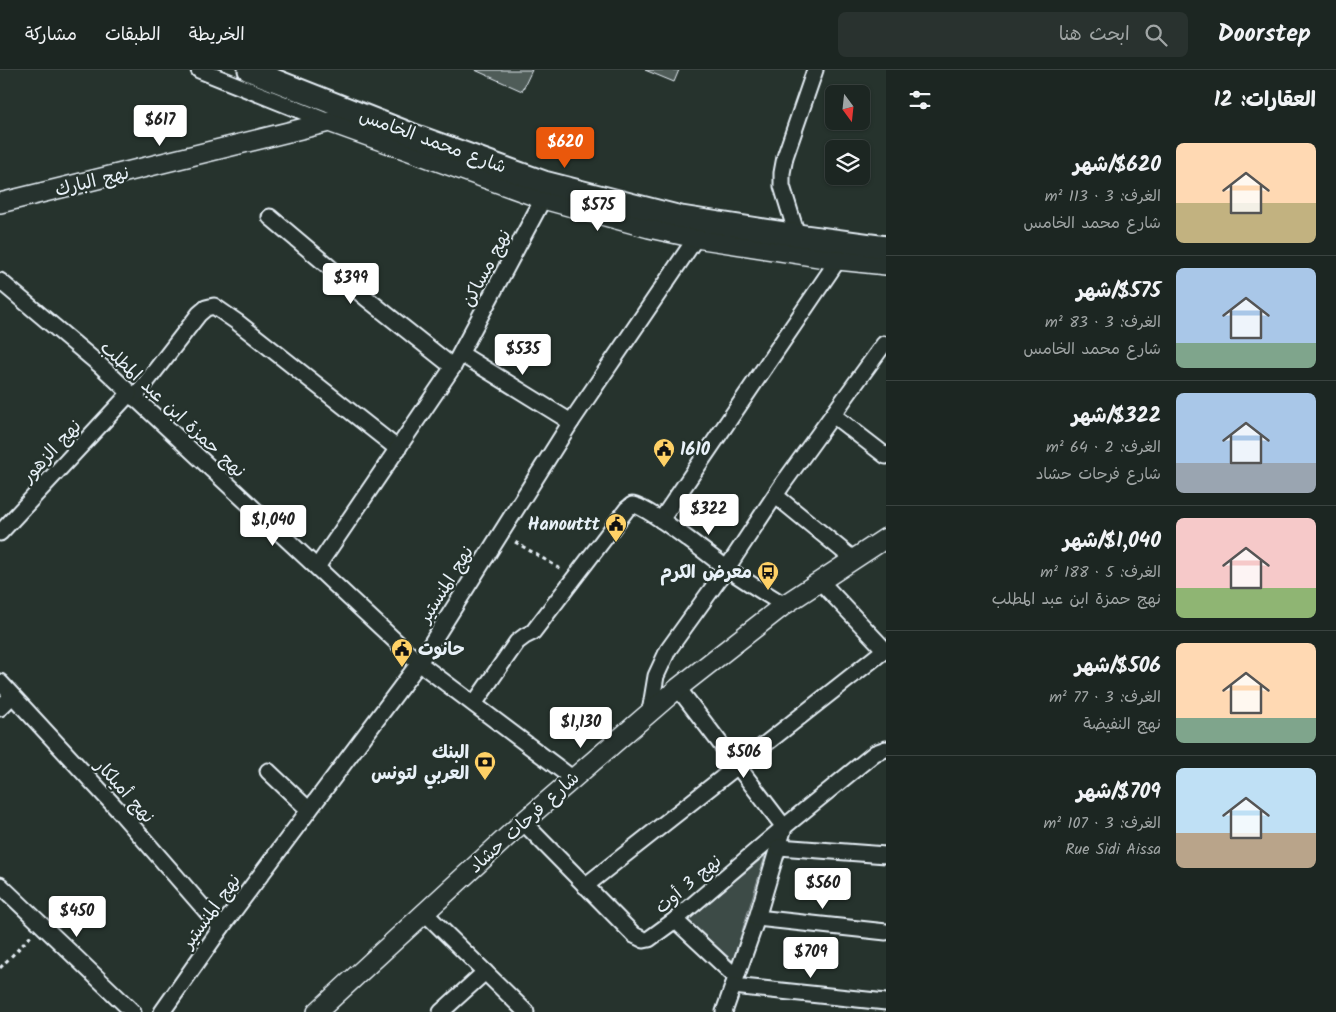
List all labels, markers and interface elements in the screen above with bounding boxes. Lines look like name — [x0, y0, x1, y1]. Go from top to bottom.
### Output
search box — [838, 12, 1188, 57]
text: Doorstep — [1218, 15, 1311, 54]
text: ابحث هنا — [1059, 20, 1130, 50]
text: مشاركة — [25, 21, 77, 50]
text: الطبقات — [105, 21, 161, 50]
text: الخريطة — [189, 21, 245, 50]
icon: search — [1142, 21, 1170, 49]
text: العقارات: 12 — [1214, 84, 1316, 117]
north arrow — [825, 85, 870, 130]
map controls — [825, 85, 870, 185]
icon: filters — [906, 86, 934, 114]
street label: شارع محمد الخامس — [355, 102, 510, 182]
pin: $617 — [130, 104, 190, 147]
text: $617 — [145, 108, 175, 133]
pin: $620 — [535, 126, 595, 169]
text: $620 — [547, 130, 583, 155]
button: layers — [825, 140, 870, 185]
text: $620/شهر — [1073, 149, 1161, 182]
street label: نهج البارك — [52, 159, 133, 206]
icon: home — [1216, 163, 1276, 223]
text: الغرف: 3 · 113 m² — [1045, 184, 1161, 209]
pin: $575 — [568, 190, 628, 232]
text: $575 — [581, 193, 615, 218]
text: شارع محمد الخامس — [1023, 211, 1161, 236]
street label: نهج مساكن — [455, 225, 520, 313]
pin: $399 — [321, 262, 381, 305]
text: $399 — [334, 266, 368, 291]
text: $575/شهر — [1077, 275, 1161, 308]
icon: home — [1216, 288, 1276, 348]
text: الغرف: 3 · 83 m² — [1045, 310, 1161, 335]
pin: $535 — [493, 334, 553, 376]
street label: نهج حمزة ابن عبد المطلب — [93, 335, 251, 486]
text: $535 — [506, 337, 540, 362]
text: شارع محمد الخامس — [1023, 337, 1161, 362]
text: $322/شهر — [1072, 400, 1161, 433]
icon: home — [1216, 413, 1276, 473]
street label: نهج الزهور — [14, 414, 89, 491]
text: الغرف: 2 · 64 m² — [1046, 435, 1161, 460]
place label: 1610 — [680, 436, 711, 465]
public building icon: 1610 — [652, 437, 676, 468]
text: شارع فرحات حشاد — [1036, 462, 1161, 487]
pin: $322 — [679, 494, 739, 536]
text: $322 — [691, 497, 727, 522]
pin: $1,040 — [232, 504, 314, 547]
text: $1,040 — [251, 508, 295, 533]
place label: Hanouttt — [528, 511, 601, 540]
public building icon: Hanouttt — [604, 512, 628, 543]
text: $1,040/شهر — [1063, 525, 1161, 558]
icon: home — [1216, 538, 1276, 598]
street label: نهج المنستير — [411, 541, 482, 631]
place label: معرض الكرم — [660, 559, 752, 588]
bus stop icon: معرض الكرم — [756, 560, 780, 591]
text: الغرف: 5 · 188 m² — [1040, 560, 1161, 585]
text: نهج حمزة ابن عبد المطلب — [992, 587, 1161, 612]
place label: حانوت — [418, 636, 465, 665]
public building icon: حانوت — [390, 637, 414, 668]
text: $506/شهر — [1075, 650, 1161, 683]
icon: home — [1216, 663, 1276, 723]
text: الغرف: 3 · 77 m² — [1049, 685, 1161, 710]
pin: $1,130 — [540, 706, 622, 749]
text: $1,130 — [561, 710, 601, 735]
text: نهج النفيضة — [1083, 712, 1161, 737]
pin: $506 — [714, 736, 774, 779]
place label: البنك العربي لتونس — [371, 739, 469, 789]
text: $506 — [727, 740, 761, 765]
bank icon: البنك العربي لتونس — [473, 750, 497, 781]
street label: نهج أميلكار — [86, 752, 161, 831]
street label: شارع فرحات حشاد — [463, 765, 587, 881]
text: $709/شهر — [1076, 776, 1161, 809]
icon: home — [1216, 788, 1276, 848]
text: الغرف: 3 · 107 m² — [1043, 811, 1161, 836]
text: Rue Sidi Aissa — [1065, 837, 1161, 862]
street label: نهج 3 أوت — [649, 848, 729, 922]
pin: $560 — [793, 868, 853, 910]
street label: نهج المنستير — [174, 869, 249, 957]
text: $560 — [806, 871, 840, 896]
pin: $450 — [47, 896, 107, 938]
text: $450 — [60, 899, 94, 924]
pin: $709 — [781, 936, 841, 979]
text: $709 — [794, 940, 828, 965]

